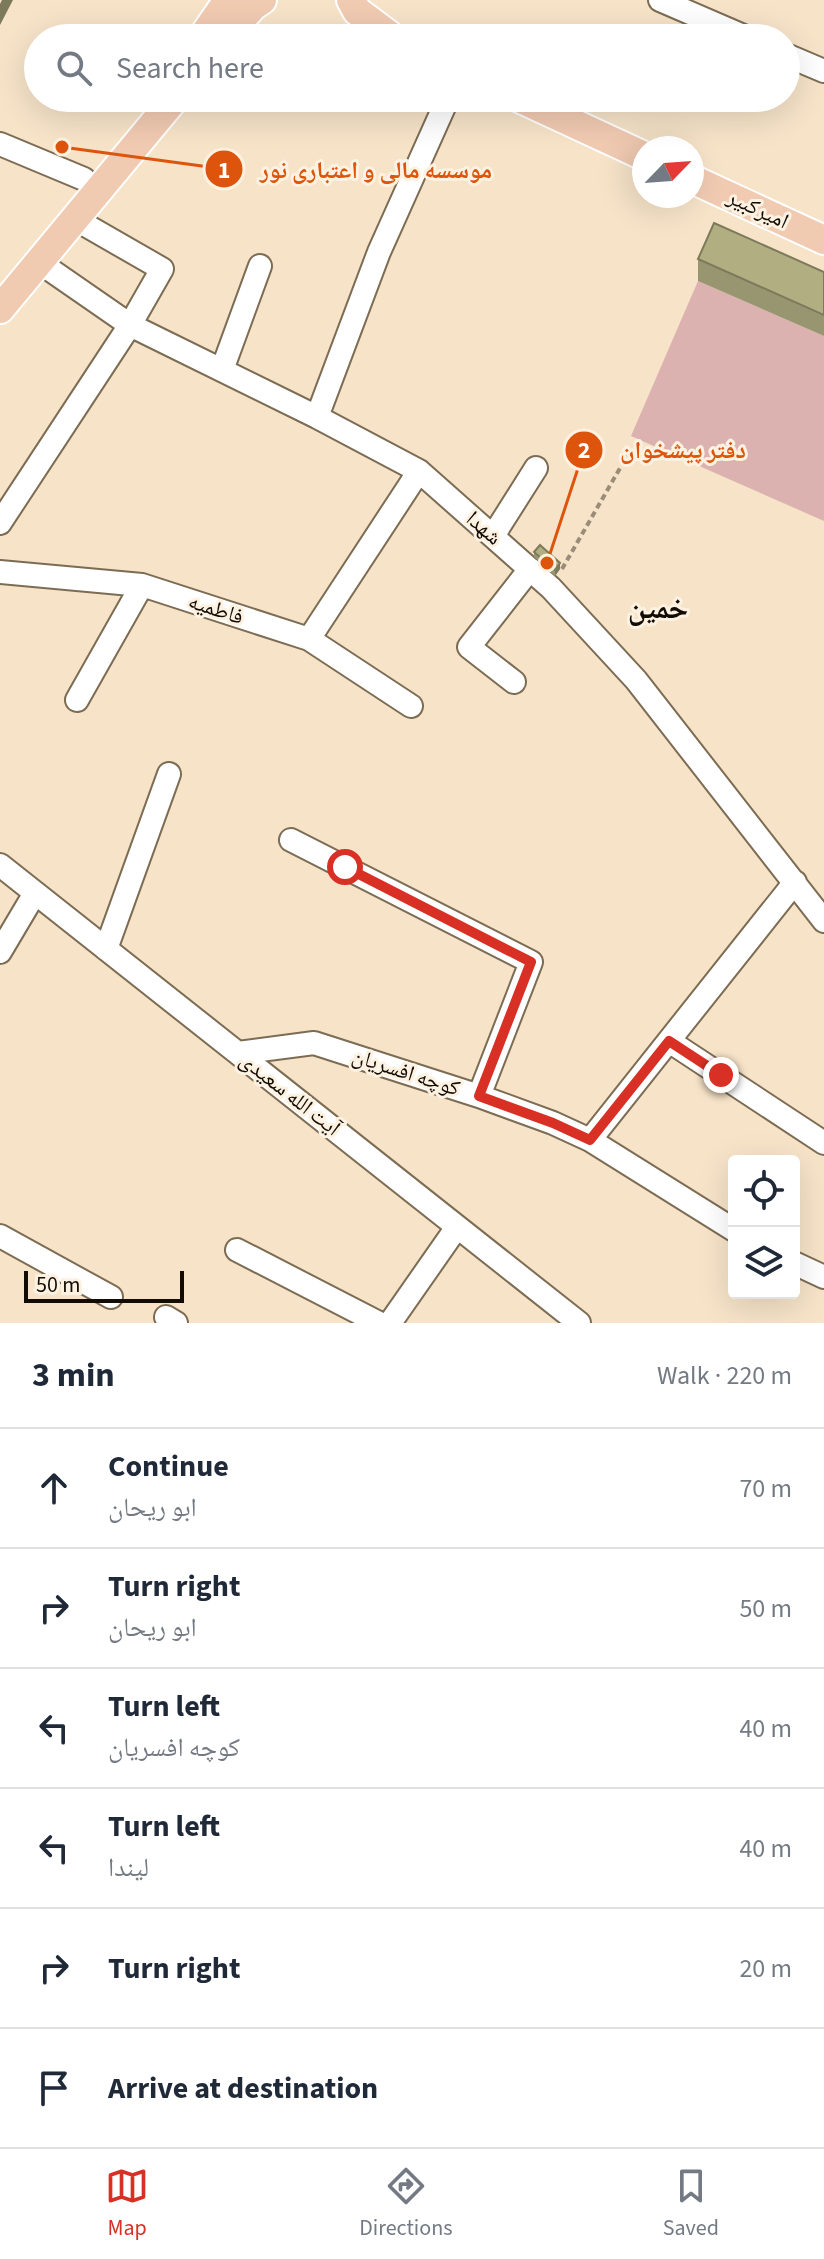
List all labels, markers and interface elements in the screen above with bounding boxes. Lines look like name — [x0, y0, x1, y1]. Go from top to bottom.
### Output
search box — [24, 24, 800, 112]
icon: search — [52, 46, 96, 90]
text: Search here — [116, 47, 264, 90]
north arrow — [632, 136, 704, 208]
callout: موسسه مالی و اعتباری نور — [204, 145, 508, 193]
text: 1 — [218, 153, 230, 188]
text: موسسه مالی و اعتباری نور — [259, 153, 492, 188]
street label: امیرکبیر — [721, 180, 794, 237]
callout: دفتر پیشخوان — [564, 426, 762, 474]
text: 2 — [578, 433, 590, 468]
text: دفتر پیشخوان — [620, 433, 746, 468]
street label: شهدا — [459, 503, 509, 553]
street label: فاطمیه — [184, 585, 248, 633]
district label: خمین — [628, 587, 688, 630]
route start — [327, 849, 363, 885]
street label: کوچه افسریان — [348, 1040, 464, 1104]
street label: آیت الله سعیدی — [233, 1044, 348, 1144]
route end — [703, 1057, 739, 1093]
map controls — [728, 1155, 800, 1299]
button: locate — [728, 1155, 800, 1227]
button: layers — [728, 1227, 800, 1299]
scale bar — [24, 1267, 184, 1303]
text: 50 m — [36, 1269, 81, 1301]
text: 3 min — [32, 1351, 115, 1400]
text: Walk · 220 m — [657, 1357, 792, 1394]
text: Continue — [108, 1445, 229, 1488]
icon: ahead — [32, 1466, 76, 1510]
text: 70 m — [739, 1470, 792, 1507]
text: ابو ریحان — [108, 1489, 197, 1526]
text: Turn right — [108, 1565, 240, 1608]
icon: right — [32, 1586, 76, 1630]
text: 50 m — [739, 1590, 792, 1627]
text: ابو ریحان — [108, 1609, 197, 1646]
text: Turn left — [108, 1685, 220, 1728]
icon: left — [32, 1706, 76, 1750]
text: 40 m — [739, 1710, 792, 1747]
text: کوچه افسریان — [108, 1729, 240, 1766]
text: Turn left — [108, 1805, 220, 1848]
icon: left — [32, 1826, 76, 1870]
text: 40 m — [739, 1830, 792, 1867]
text: لیندا — [108, 1849, 149, 1886]
icon: right — [32, 1946, 76, 1990]
text: Turn right — [108, 1947, 240, 1990]
text: 20 m — [739, 1950, 792, 1987]
icon: arrive — [32, 2066, 76, 2110]
text: Arrive at destination — [108, 2067, 378, 2110]
tab: Map — [105, 2164, 149, 2244]
tab: Directions — [359, 2164, 452, 2244]
tab: Saved — [663, 2164, 719, 2244]

